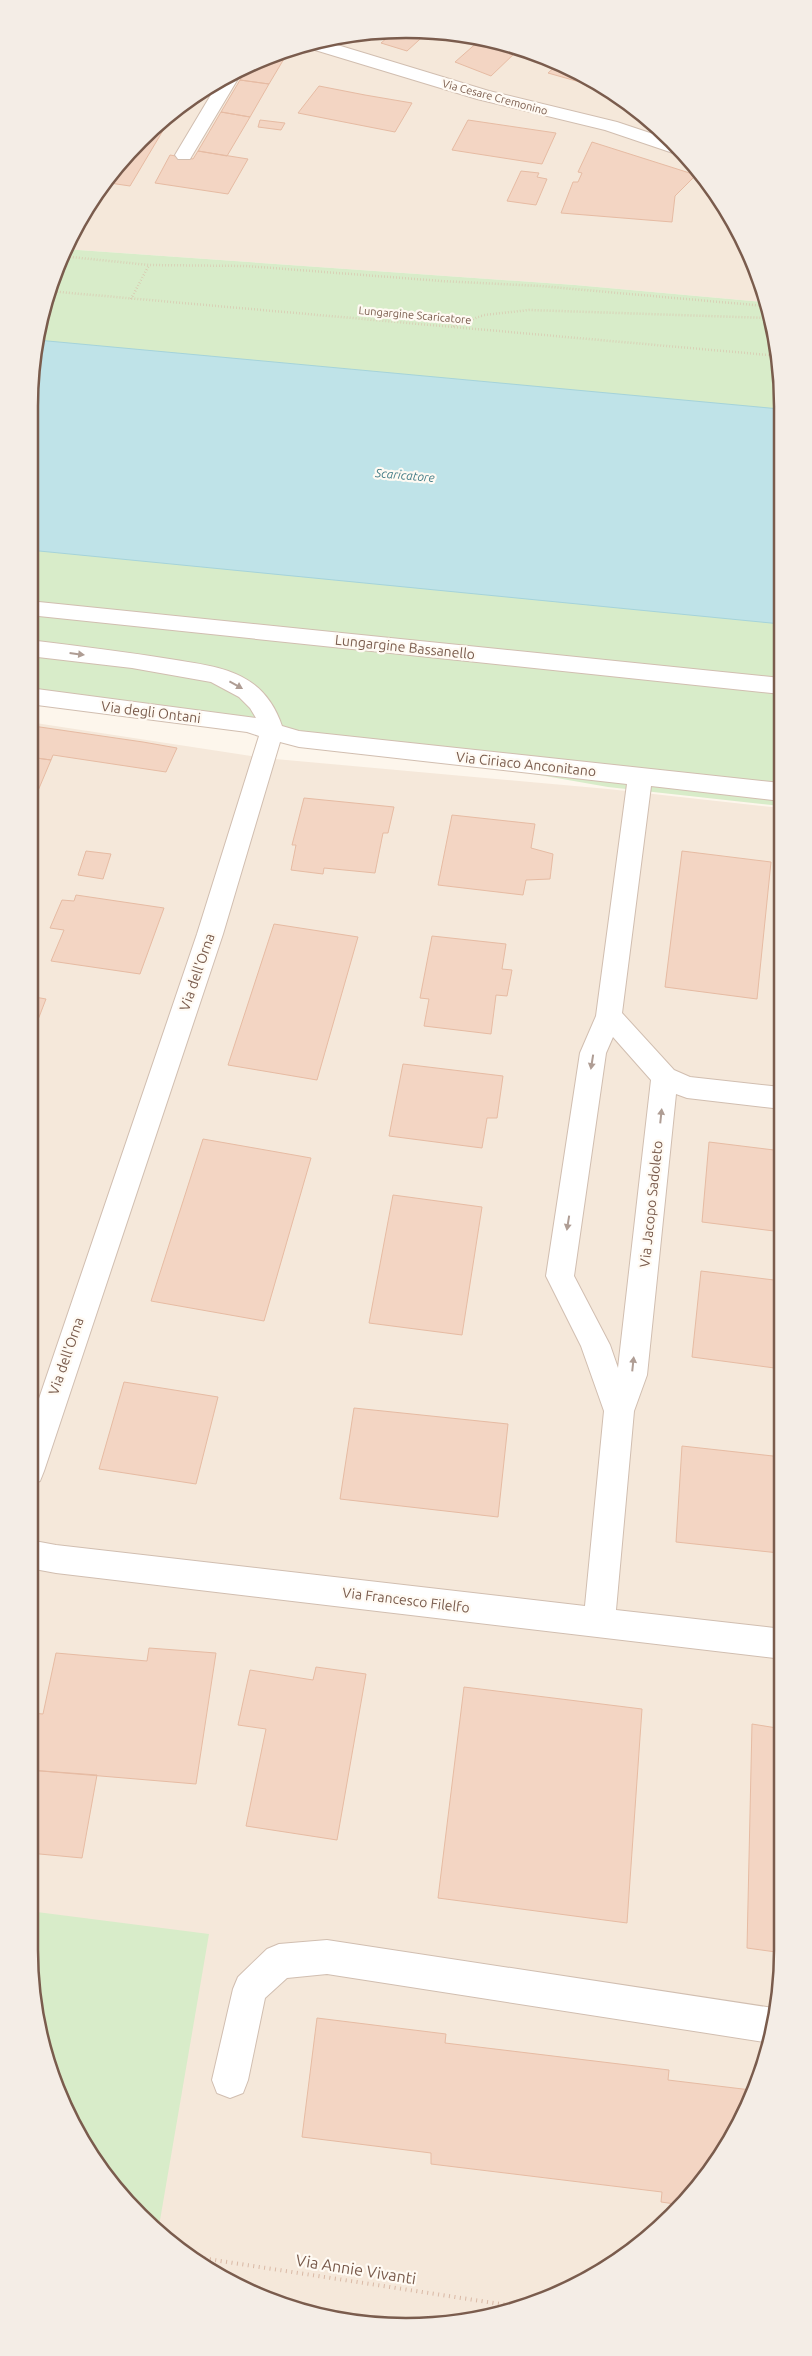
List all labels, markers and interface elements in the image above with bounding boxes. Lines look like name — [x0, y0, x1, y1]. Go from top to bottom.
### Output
street label: Via Cesare Cremonino — [441, 77, 549, 117]
street label: Lungargine Scaricatore — [358, 304, 472, 326]
water label: Scaricatore — [374, 466, 435, 484]
street label: Lungargine Bassanello — [334, 632, 476, 662]
one-way arrow — [69, 650, 85, 658]
one-way arrow — [228, 681, 243, 689]
street label: Via degli Ontani — [100, 698, 202, 726]
street label: Via Ciriaco Anconitano — [455, 749, 597, 779]
street label: Via dell'Orna — [176, 931, 218, 1013]
one-way arrow — [588, 1054, 596, 1070]
one-way arrow — [657, 1108, 665, 1124]
street label: Via Jacopo Sadoleto — [636, 1140, 666, 1268]
one-way arrow — [564, 1215, 572, 1231]
street label: Via dell'Orna — [45, 1315, 87, 1397]
one-way arrow — [629, 1356, 637, 1372]
street label: Via Francesco Filelfo — [341, 1584, 471, 1616]
street label: Via Annie Vivanti — [295, 2251, 417, 2287]

